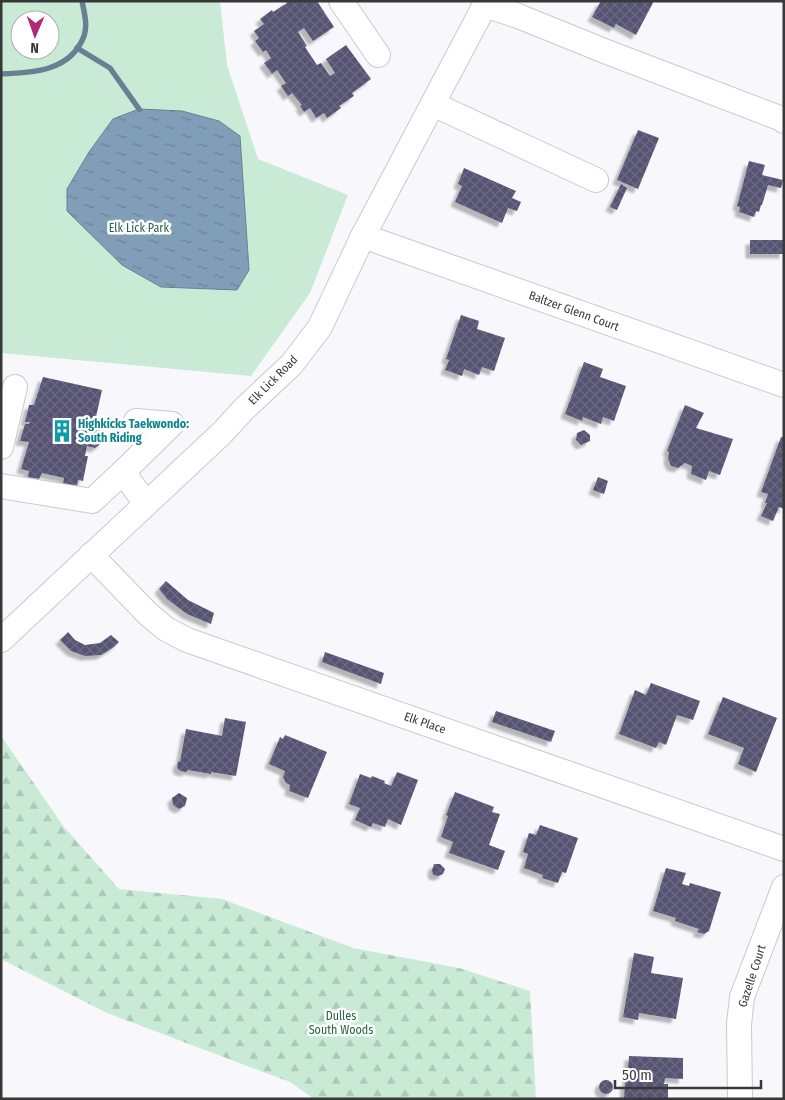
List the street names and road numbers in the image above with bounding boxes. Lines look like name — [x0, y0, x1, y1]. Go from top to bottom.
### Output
street label: Baltzer Glenn Court — [527, 288, 621, 334]
street label: Elk Lick Road — [245, 352, 301, 408]
street label: Elk Place — [402, 709, 448, 737]
street label: Gazelle Court — [735, 943, 769, 1009]

